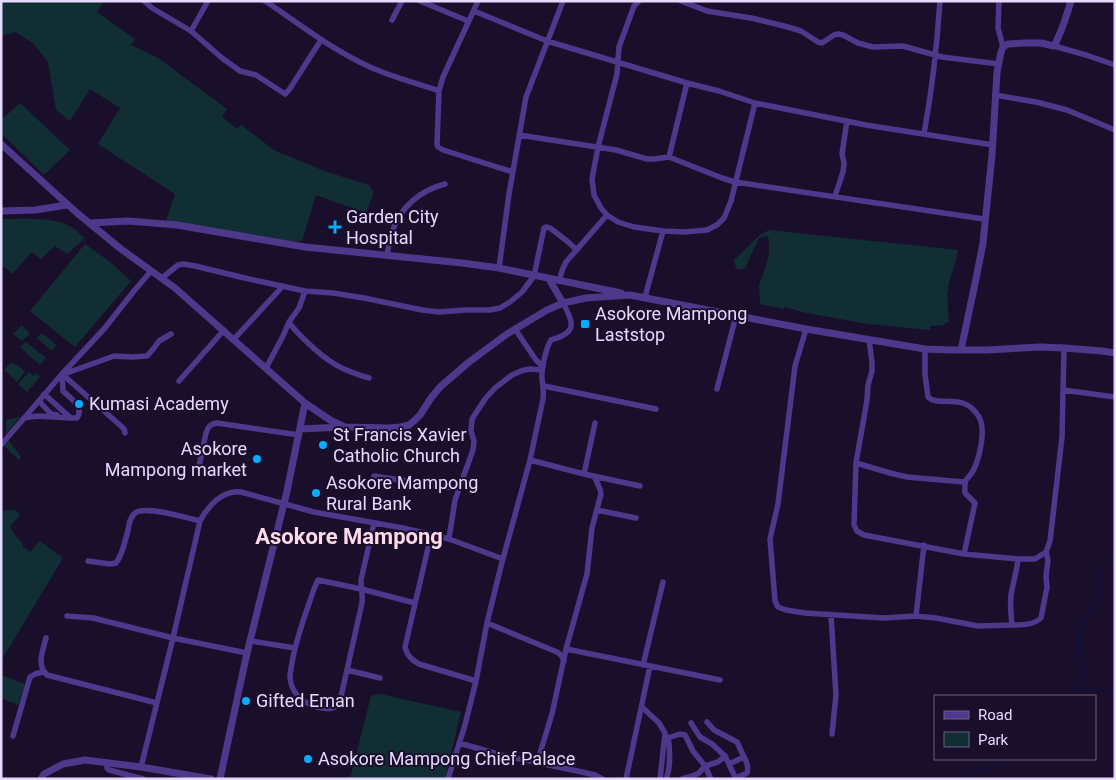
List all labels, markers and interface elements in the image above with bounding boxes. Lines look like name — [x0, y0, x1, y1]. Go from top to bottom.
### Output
place label: Garden City Hospital — [346, 206, 439, 248]
marker: Garden City Hospital — [328, 220, 342, 234]
place label: Asokore Mampong Laststop — [595, 303, 747, 345]
marker: Asokore Mampong Laststop — [579, 318, 591, 330]
place label: Kumasi Academy — [89, 393, 229, 414]
marker: Kumasi Academy — [73, 398, 85, 410]
place label: St Francis Xavier Catholic Church — [333, 424, 466, 466]
place label: Asokore Mampong market — [105, 438, 247, 480]
marker: St Francis Xavier Catholic Church — [317, 439, 329, 451]
marker: Asokore Mampong market — [251, 453, 263, 465]
place label: Asokore Mampong Rural Bank — [326, 472, 478, 514]
marker: Asokore Mampong Rural Bank — [310, 487, 322, 499]
district label: Asokore Mampong — [255, 524, 443, 549]
place label: Gifted Eman — [256, 690, 355, 711]
marker: Gifted Eman — [240, 695, 252, 707]
legend — [934, 695, 1096, 760]
text: Road — [978, 706, 1012, 724]
text: Park — [978, 731, 1009, 749]
place label: Asokore Mampong Chief Palace — [318, 748, 575, 769]
marker: Asokore Mampong Chief Palace — [302, 753, 314, 765]

